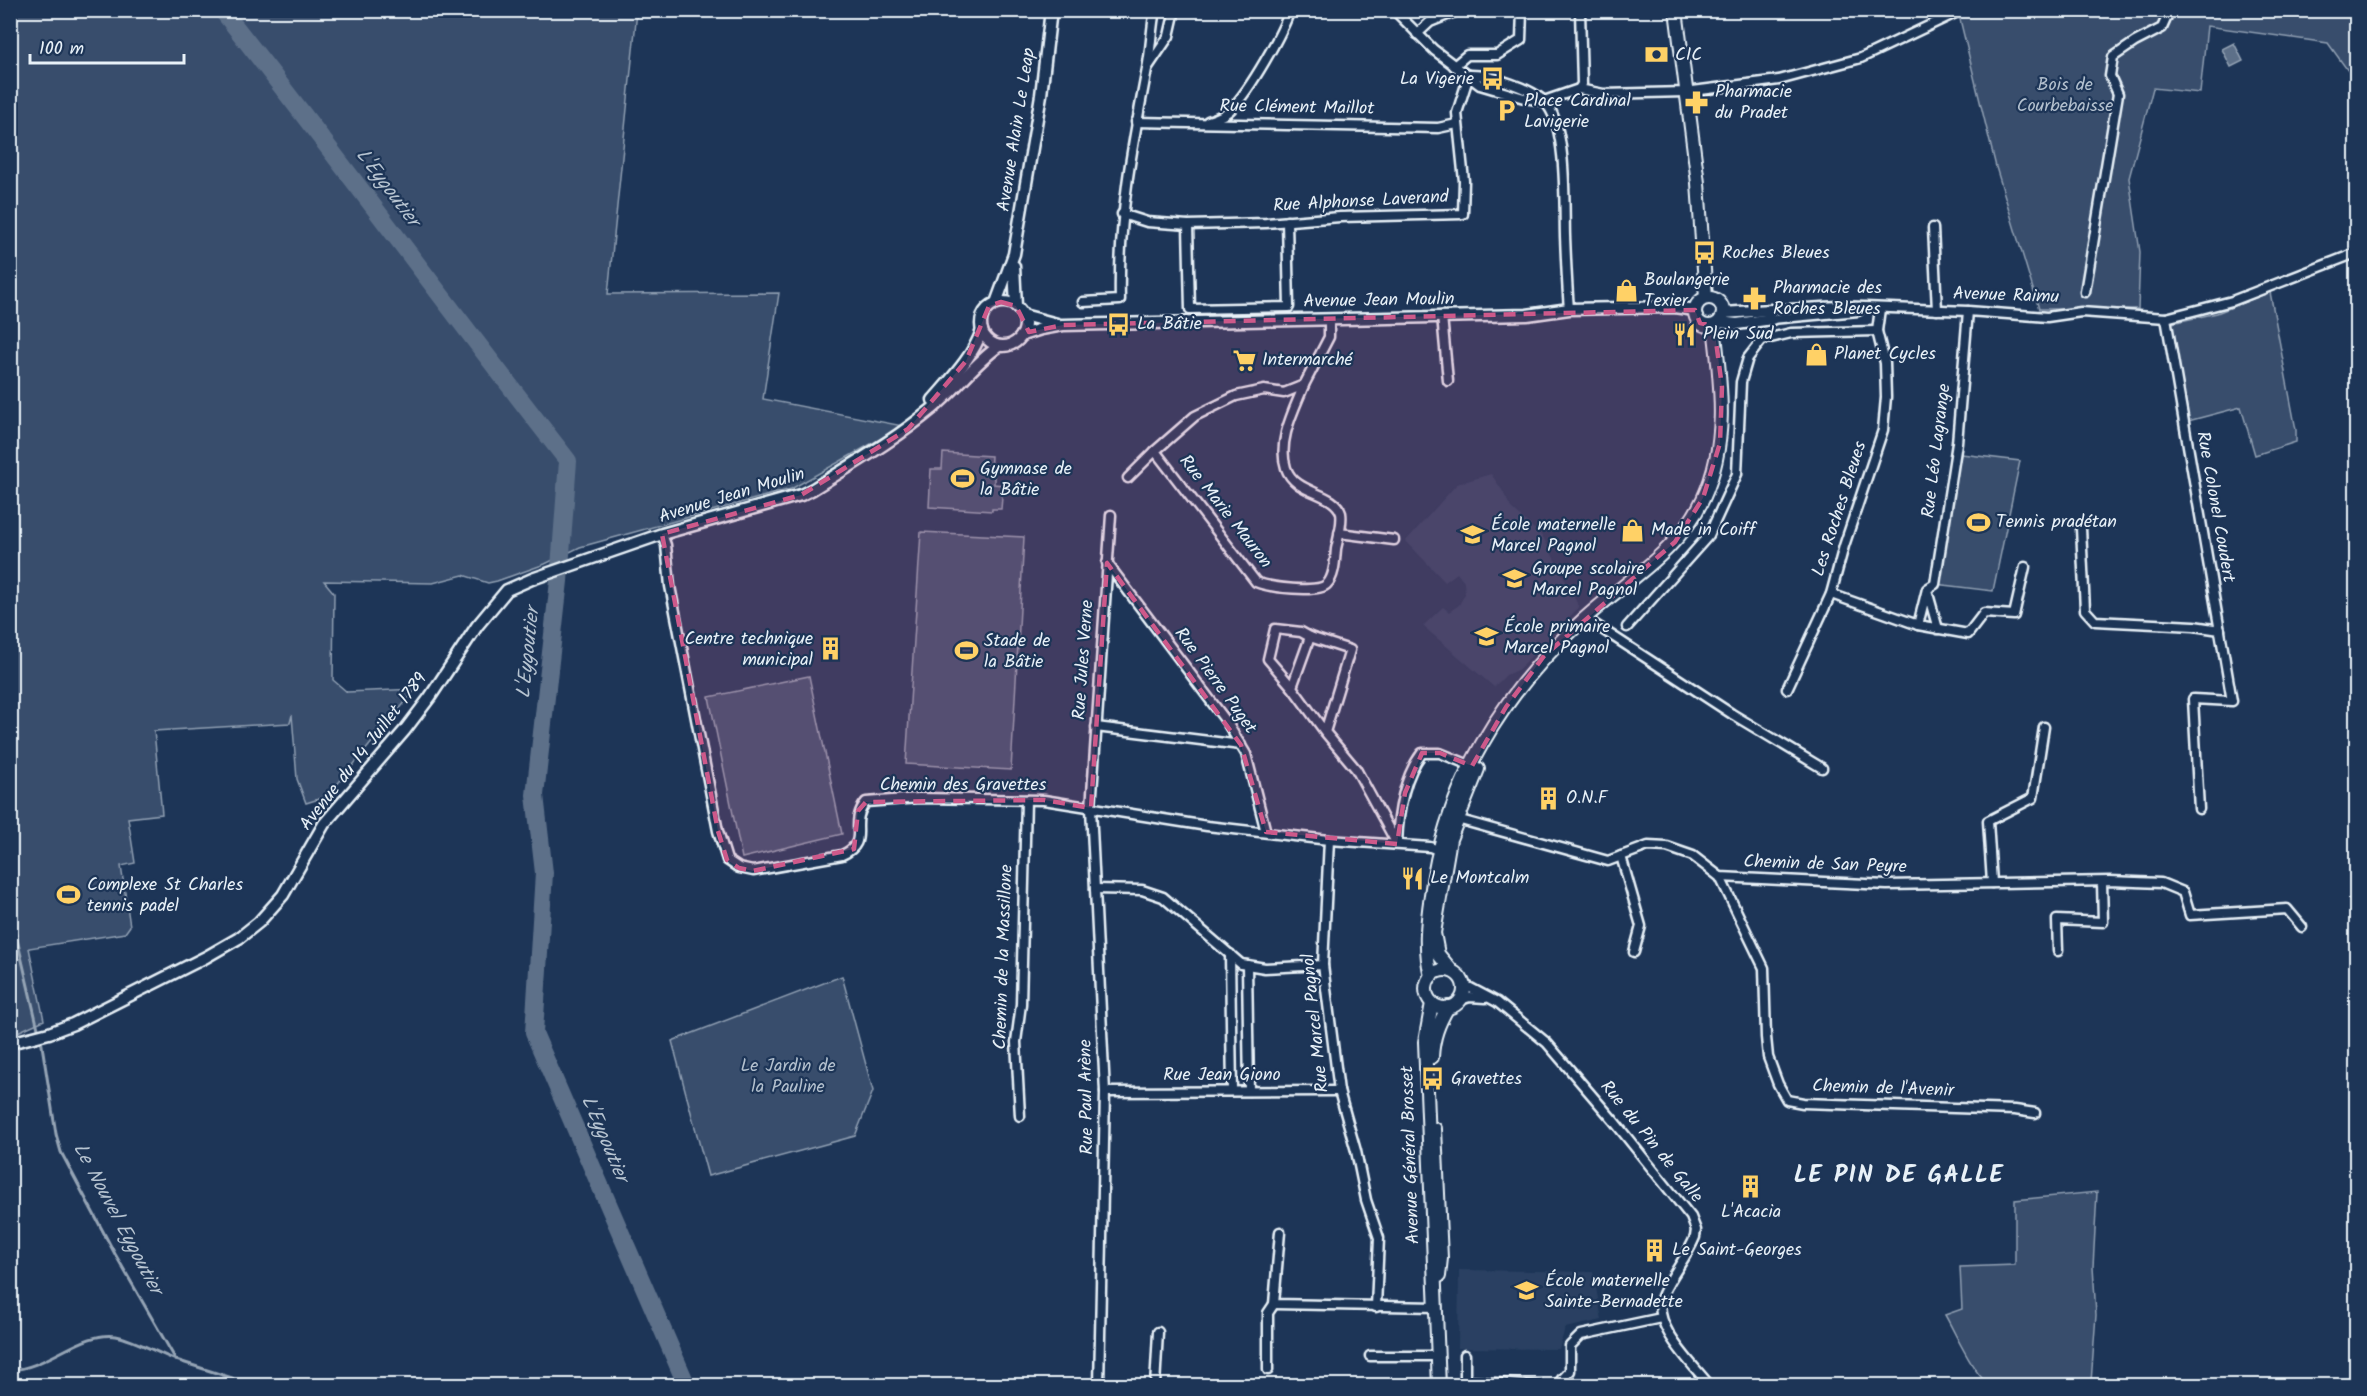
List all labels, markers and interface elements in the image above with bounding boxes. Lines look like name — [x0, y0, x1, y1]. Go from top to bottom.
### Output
scale bar — [30, 27, 184, 65]
text: 100 m — [39, 35, 84, 64]
place label: CIC — [1675, 41, 1702, 70]
bank icon: CIC — [1644, 42, 1670, 68]
street label: Avenue Alain Le Leap — [990, 46, 1044, 214]
place label: La Vigerie — [1400, 65, 1474, 94]
bus stop icon: La Vigerie — [1479, 66, 1505, 92]
park label: Bois de Courbebaisse — [2017, 71, 2113, 121]
place label: Pharmacie du Pradet — [1715, 78, 1792, 128]
place label: Place Cardinal Lavigerie — [1524, 87, 1631, 137]
pharmacy icon: Pharmacie du Pradet — [1684, 89, 1710, 115]
street label: Rue Clément Maillot — [1219, 92, 1376, 124]
parking icon: Place Cardinal Lavigerie — [1493, 98, 1519, 124]
water label: L'Eygoutier — [347, 142, 430, 238]
street label: Rue Alphonse Laverand — [1272, 183, 1451, 221]
place label: Roches Bleues — [1722, 239, 1830, 268]
bus stop icon: Roches Bleues — [1691, 240, 1717, 266]
place label: Boulangerie Texier — [1644, 266, 1730, 316]
place label: Pharmacie des Roches Bleues — [1773, 274, 1882, 324]
shop icon: Boulangerie Texier — [1613, 277, 1639, 303]
street label: Avenue Raimu — [1952, 280, 2060, 312]
street label: Avenue Jean Moulin — [1303, 285, 1455, 317]
pharmacy icon: Pharmacie des Roches Bleues — [1742, 285, 1768, 311]
place label: La Bâtie — [1137, 310, 1202, 339]
bus stop icon: La Bâtie — [1106, 311, 1132, 337]
place label: Plein Sud — [1703, 320, 1775, 349]
restaurant icon: Plein Sud — [1672, 321, 1698, 347]
place label: Planet Cycles — [1834, 340, 1936, 369]
shop icon: Planet Cycles — [1803, 341, 1829, 367]
place label: Intermarché — [1262, 346, 1354, 375]
supermarket icon: Intermarché — [1231, 347, 1257, 373]
street label: Rue Léo Lagrange — [1914, 382, 1960, 520]
street label: Rue Colonel Coudert — [2187, 429, 2243, 586]
street label: Les Roches Bleues — [1804, 437, 1876, 580]
street label: Rue Marie Mauron — [1171, 449, 1279, 575]
place label: Gymnase de la Bâtie — [980, 455, 1072, 505]
street label: Avenue Jean Moulin — [655, 460, 809, 532]
sports icon: Gymnase de la Bâtie — [949, 466, 975, 492]
place label: Tennis pradétan — [1996, 508, 2117, 537]
sports icon: Tennis pradétan — [1965, 509, 1991, 535]
place label: École maternelle Marcel Pagnol — [1491, 511, 1616, 561]
place label: Made in Coiff — [1651, 516, 1758, 545]
shop icon: Made in Coiff — [1620, 517, 1646, 543]
school or university icon: École maternelle Marcel Pagnol — [1460, 522, 1486, 548]
place label: Groupe scolaire Marcel Pagnol — [1532, 555, 1645, 605]
school or university icon: Groupe scolaire Marcel Pagnol — [1501, 566, 1527, 592]
street label: Rue Jules Verne — [1065, 599, 1103, 721]
water label: L'Eygoutier — [508, 602, 550, 700]
place label: École primaire Marcel Pagnol — [1504, 613, 1610, 663]
street label: Rue Pierre Puget — [1166, 622, 1264, 741]
school or university icon: École primaire Marcel Pagnol — [1473, 624, 1499, 650]
place label: Centre technique municipal — [684, 625, 814, 675]
place label: Stade de la Bâtie — [984, 627, 1050, 677]
building icon: Centre technique municipal — [818, 636, 844, 662]
sports icon: Stade de la Bâtie — [953, 638, 979, 664]
street label: Avenue du 14 Juillet 1789 — [293, 667, 435, 837]
street label: Chemin des Gravettes — [880, 771, 1047, 800]
place label: O.N.F — [1566, 784, 1609, 813]
building icon: O.N.F — [1535, 785, 1561, 811]
street label: Chemin de San Peyre — [1743, 848, 1907, 882]
street label: Chemin de la Massillone — [986, 864, 1022, 1050]
place label: Le Montcalm — [1430, 864, 1529, 893]
restaurant icon: Le Montcalm — [1399, 865, 1425, 891]
place label: Complexe St Charles tennis padel — [87, 871, 243, 921]
sports icon: Complexe St Charles tennis padel — [56, 882, 82, 908]
street label: Rue Marcel Pagnol — [1294, 951, 1338, 1094]
street label: Rue Paul Arène — [1071, 1039, 1103, 1155]
park label: Le Jardin de la Pauline — [740, 1052, 836, 1102]
street label: Rue Jean Giono — [1163, 1061, 1281, 1090]
street label: Avenue Général Brosset — [1393, 1064, 1429, 1245]
place label: Gravettes — [1451, 1065, 1522, 1094]
bus stop icon: Gravettes — [1420, 1066, 1446, 1092]
street label: Chemin de l'Avenir — [1812, 1072, 1955, 1106]
street label: Rue du Pin de Galle — [1592, 1074, 1710, 1210]
water label: L'Eygoutier — [571, 1091, 638, 1191]
water label: Le Nouvel Eygoutier — [63, 1137, 173, 1304]
district label: LE PIN DE GALLE — [1794, 1156, 2004, 1195]
building icon: L'Acacia — [1738, 1173, 1764, 1199]
place label: L'Acacia — [1721, 1198, 1781, 1227]
place label: Le Saint-Georges — [1672, 1236, 1802, 1265]
building icon: Le Saint-Georges — [1641, 1237, 1667, 1263]
place label: École maternelle Sainte-Bernadette — [1545, 1267, 1683, 1317]
school or university icon: École maternelle Sainte-Bernadette — [1514, 1278, 1540, 1304]

